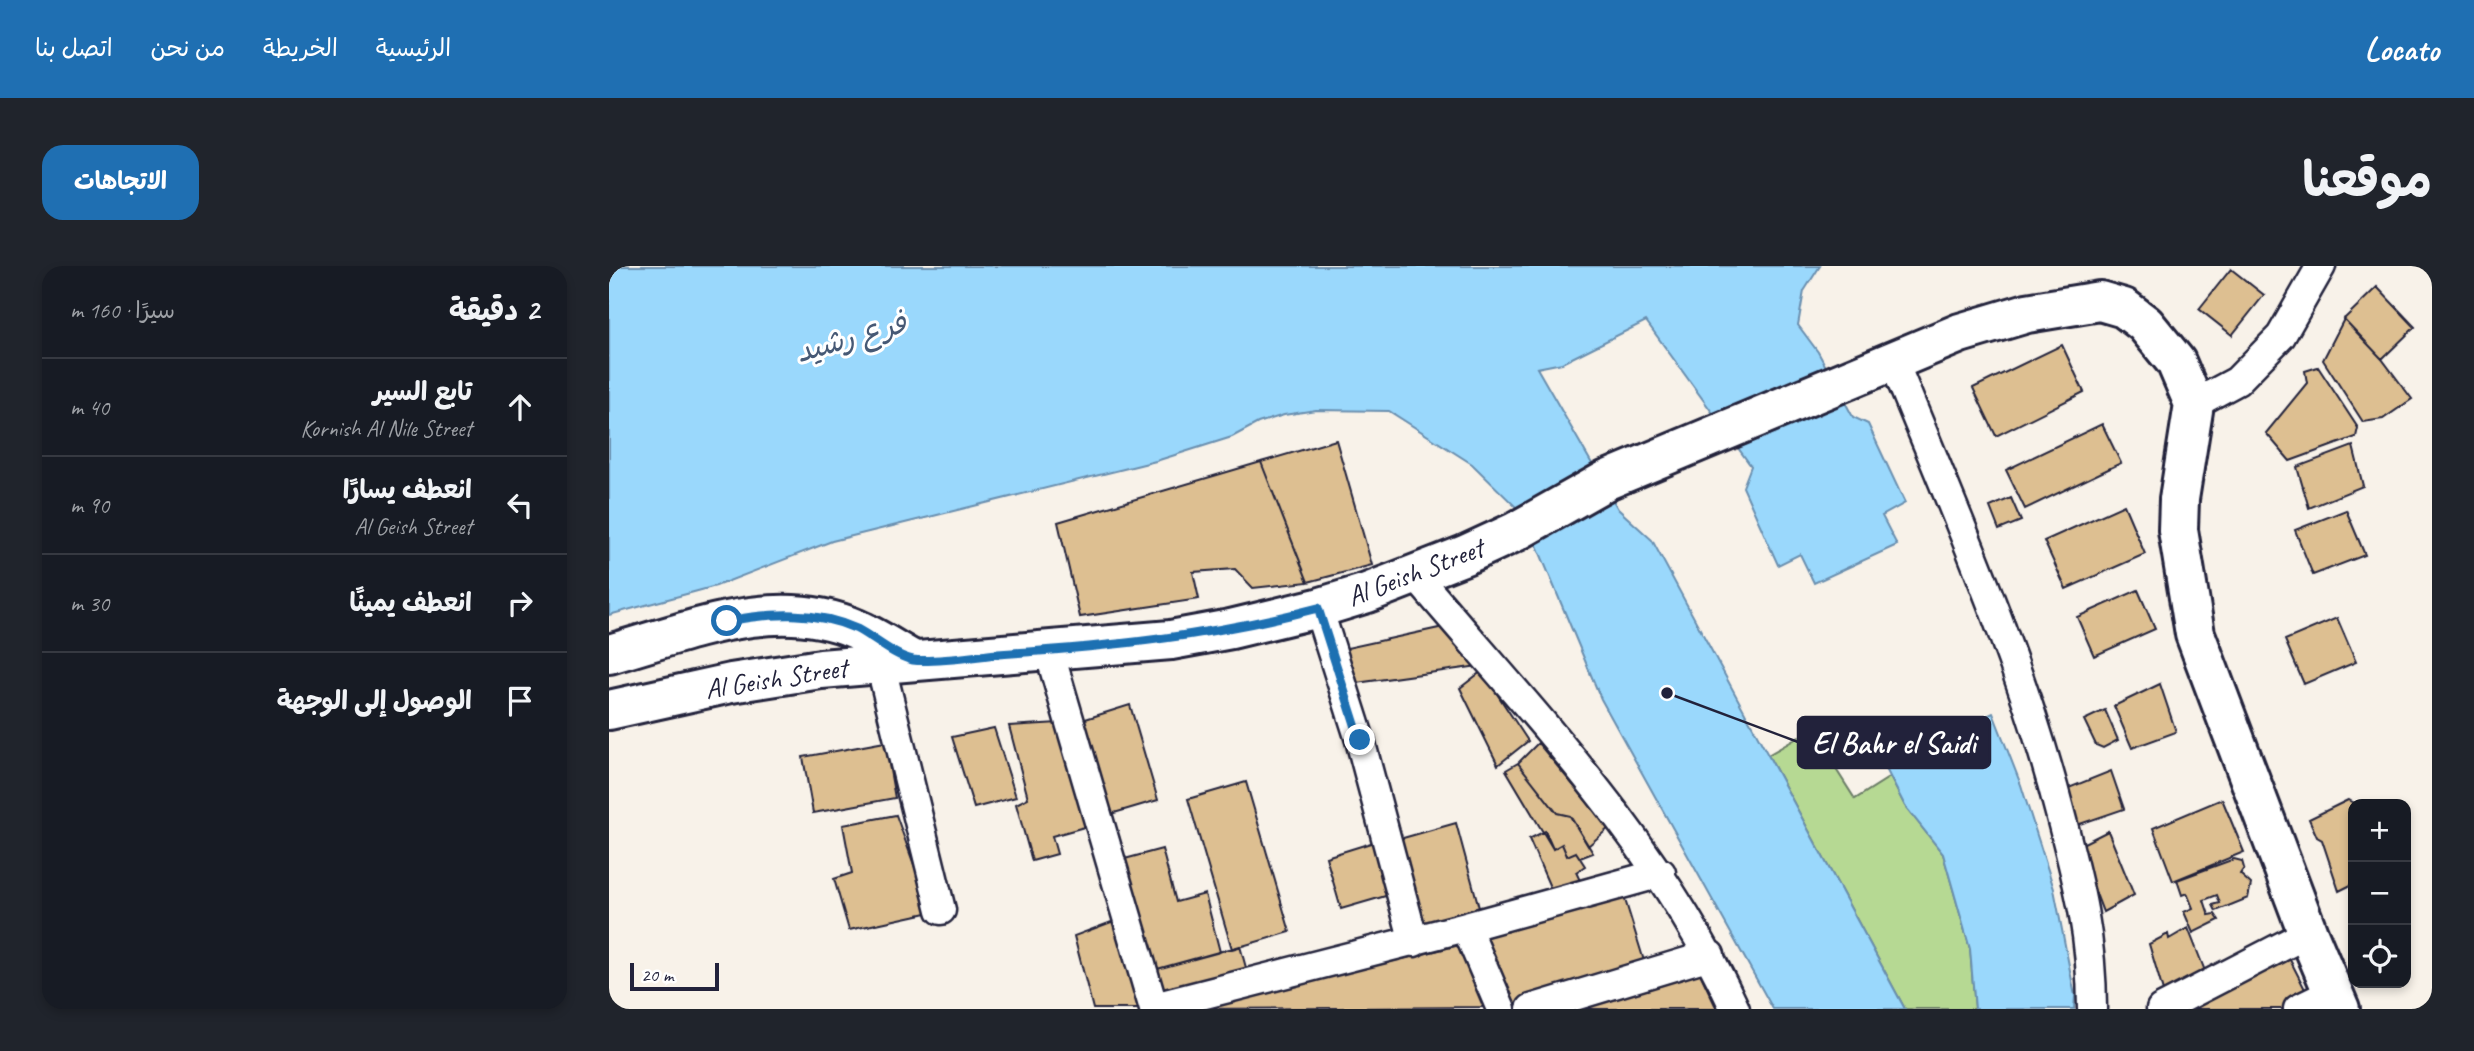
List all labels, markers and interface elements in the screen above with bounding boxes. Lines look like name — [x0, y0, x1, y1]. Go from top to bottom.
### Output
text: Locato — [2365, 28, 2439, 70]
text: اتصل بنا — [35, 33, 113, 63]
text: من نحن — [151, 33, 225, 63]
text: الخريطة — [263, 33, 338, 63]
text: الرئيسية — [376, 33, 451, 63]
button: الاتجاهات — [42, 145, 199, 220]
text: موقعنا — [2302, 149, 2432, 211]
text: 2 دقيقة — [449, 291, 539, 329]
text: سيرًا · 160 m — [70, 296, 175, 325]
water label: فرع رشيد — [791, 303, 913, 373]
text: تابع السير — [373, 375, 472, 408]
icon: ahead — [501, 388, 539, 426]
text: 40 m — [70, 393, 109, 422]
text: Kornish Al Nile Street — [300, 414, 472, 443]
text: انعطف يسارًا — [343, 473, 472, 506]
icon: left — [501, 486, 539, 524]
text: 90 m — [70, 491, 109, 520]
text: Al Geish Street — [355, 512, 472, 541]
street label: Al Geish Street — [1342, 529, 1492, 614]
icon: right — [501, 584, 539, 622]
text: انعطف يمينًا — [350, 586, 472, 619]
text: 30 m — [70, 589, 109, 618]
route start — [711, 605, 742, 636]
street label: Al Geish Street — [703, 649, 853, 706]
icon: arrive — [501, 682, 539, 720]
text: الوصول إلى الوجهة — [277, 684, 472, 717]
callout: El Bahr el Saidi — [1798, 717, 1990, 768]
route end — [1344, 724, 1375, 755]
text: El Bahr el Saidi — [1812, 724, 1980, 762]
map controls — [2348, 799, 2411, 988]
button: + — [2348, 799, 2411, 862]
button: − — [2348, 862, 2411, 925]
button: locate — [2348, 925, 2411, 988]
scale bar — [630, 960, 719, 992]
text: 20 m — [641, 963, 673, 987]

